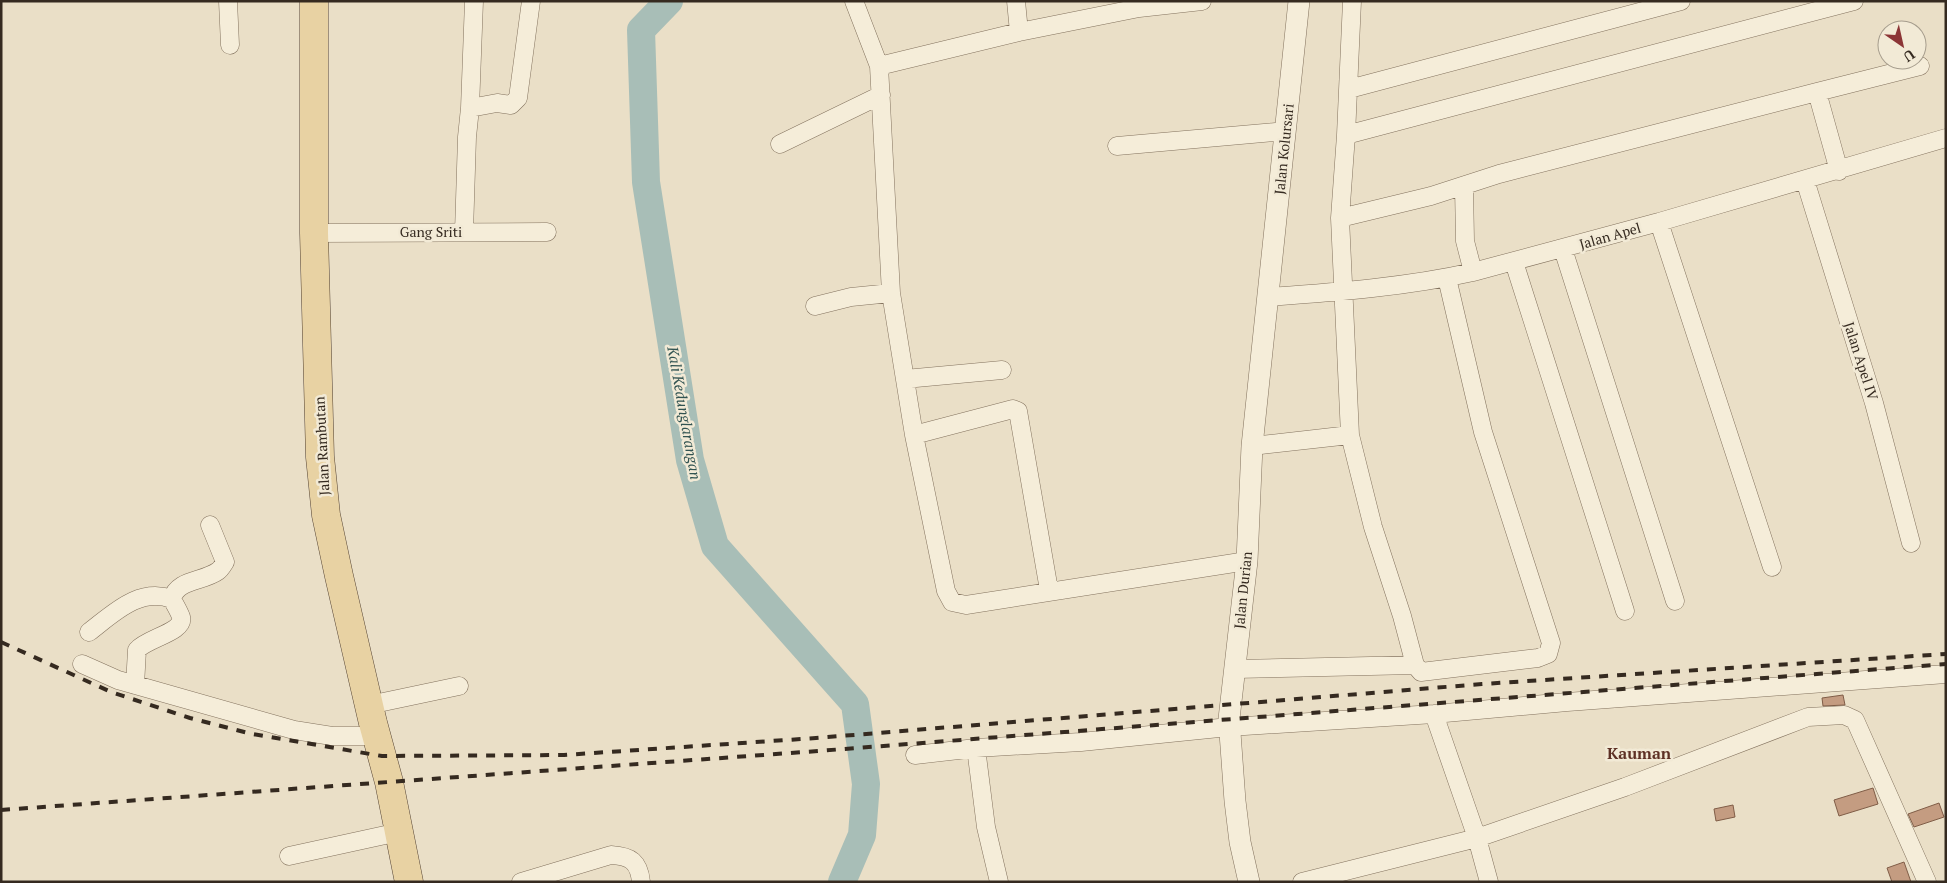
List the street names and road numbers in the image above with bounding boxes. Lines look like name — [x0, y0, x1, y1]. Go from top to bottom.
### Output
street label: Jalan Kolursari — [1269, 103, 1298, 195]
street label: Jalan Apel — [1577, 218, 1643, 253]
street label: Gang Sriti — [400, 222, 462, 241]
street label: Jalan Apel IV — [1840, 319, 1883, 403]
street label: Jalan Rambutan — [309, 395, 334, 496]
street label: Jalan Durian — [1229, 550, 1256, 630]

